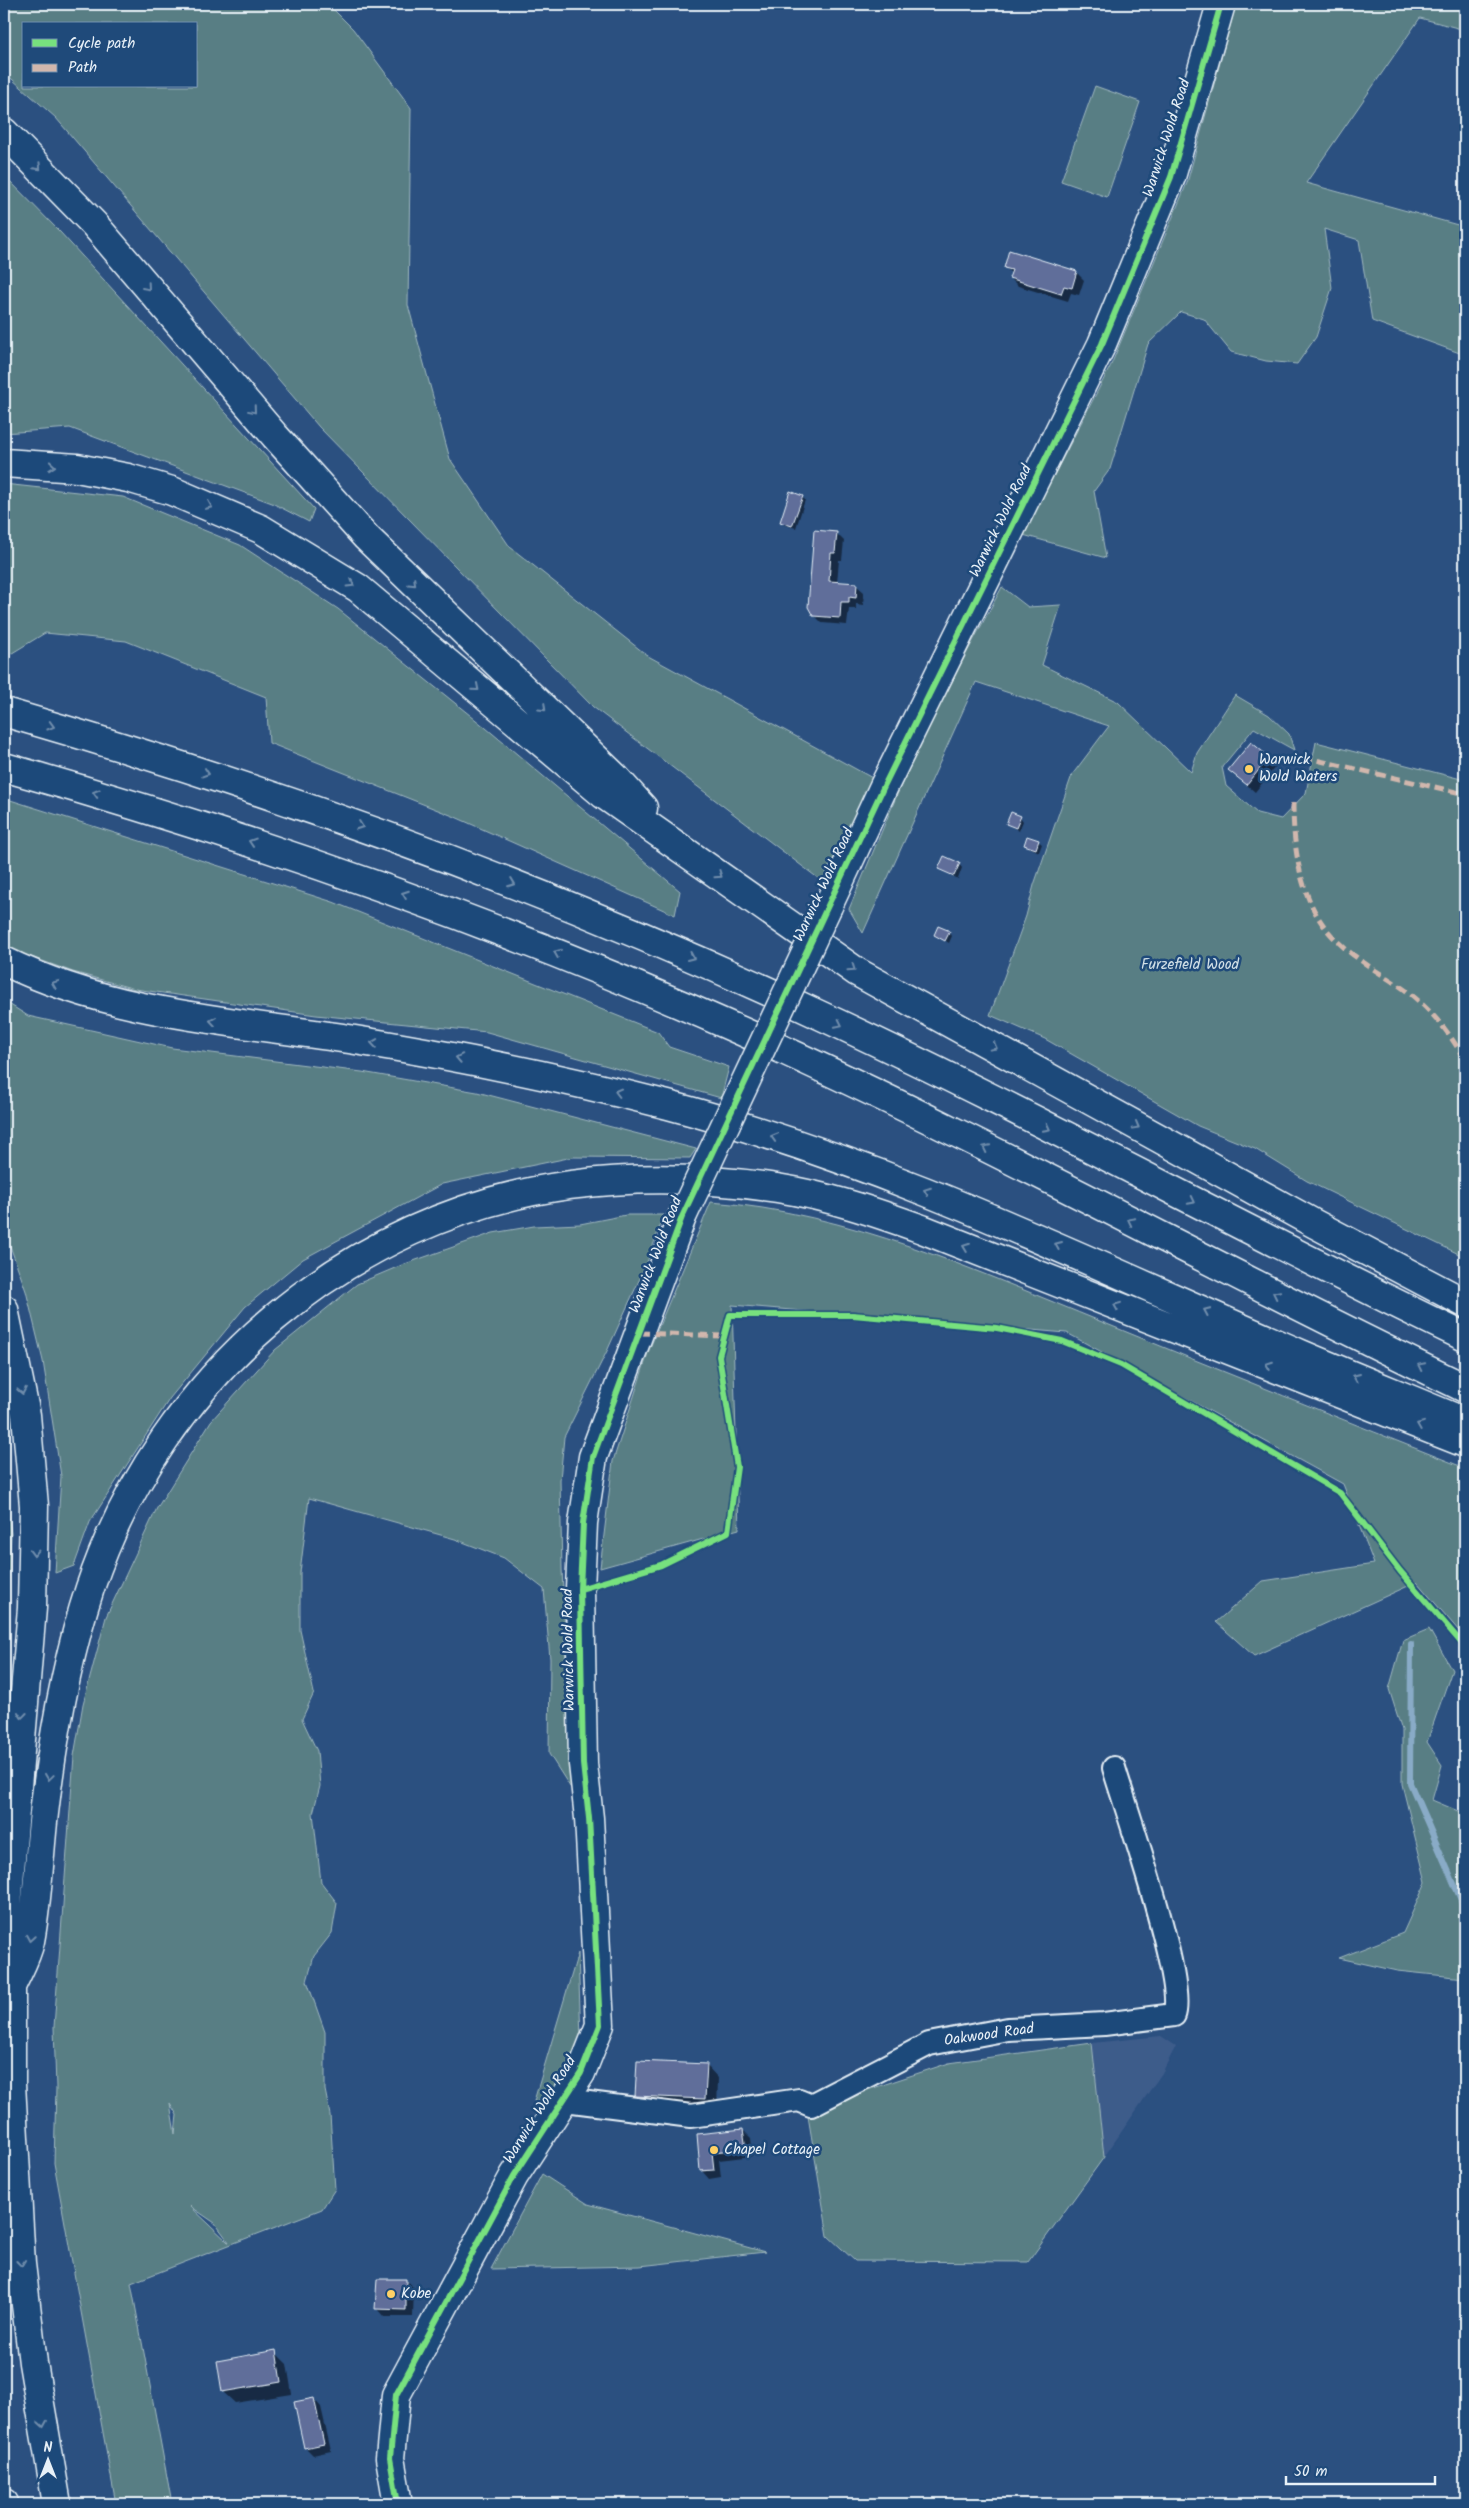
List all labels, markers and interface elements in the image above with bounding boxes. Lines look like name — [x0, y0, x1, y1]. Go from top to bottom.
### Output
legend — [22, 22, 198, 88]
text: Cycle path — [68, 32, 135, 56]
text: Path — [68, 56, 97, 80]
street label: Warwick Wold Road — [1137, 75, 1198, 200]
one-way arrow — [32, 161, 41, 170]
one-way arrow — [142, 281, 151, 290]
one-way arrow — [247, 405, 256, 414]
one-way arrow — [49, 460, 57, 471]
street label: Warwick Wold Road — [963, 460, 1039, 581]
one-way arrow — [204, 500, 213, 511]
one-way arrow — [407, 577, 416, 586]
one-way arrow — [346, 578, 355, 587]
one-way arrow — [470, 683, 479, 692]
one-way arrow — [537, 702, 546, 711]
one-way arrow — [46, 720, 54, 730]
place label: Warwick Wold Waters — [1259, 748, 1338, 789]
marker: Warwick Wold Waters — [1243, 763, 1255, 775]
one-way arrow — [201, 768, 210, 778]
one-way arrow — [92, 788, 101, 799]
one-way arrow — [355, 820, 364, 830]
street label: Warwick Wold Road — [787, 824, 861, 946]
one-way arrow — [248, 837, 256, 847]
one-way arrow — [713, 869, 723, 878]
one-way arrow — [507, 877, 516, 887]
one-way arrow — [401, 890, 410, 900]
one-way arrow — [553, 949, 562, 960]
one-way arrow — [686, 951, 695, 962]
park label: Furzefield Wood — [1141, 953, 1240, 977]
one-way arrow — [846, 962, 856, 971]
one-way arrow — [51, 979, 60, 990]
one-way arrow — [209, 1016, 217, 1027]
one-way arrow — [834, 1018, 843, 1028]
one-way arrow — [370, 1038, 378, 1049]
one-way arrow — [989, 1041, 998, 1051]
one-way arrow — [455, 1053, 463, 1063]
one-way arrow — [614, 1088, 622, 1098]
one-way arrow — [1131, 1119, 1140, 1129]
one-way arrow — [1042, 1121, 1051, 1132]
one-way arrow — [770, 1132, 779, 1142]
one-way arrow — [982, 1144, 991, 1154]
one-way arrow — [923, 1187, 932, 1197]
street label: Warwick Wold Road — [623, 1193, 689, 1317]
one-way arrow — [1187, 1195, 1196, 1205]
one-way arrow — [1127, 1217, 1136, 1227]
one-way arrow — [1054, 1241, 1063, 1252]
one-way arrow — [962, 1242, 971, 1253]
one-way arrow — [1272, 1290, 1281, 1300]
one-way arrow — [1113, 1302, 1122, 1313]
one-way arrow — [1203, 1307, 1212, 1318]
one-way arrow — [1265, 1361, 1274, 1371]
one-way arrow — [1418, 1362, 1427, 1372]
one-way arrow — [1352, 1372, 1361, 1383]
one-way arrow — [16, 1387, 26, 1396]
one-way arrow — [1416, 1420, 1425, 1431]
one-way arrow — [28, 1549, 39, 1557]
street label: Warwick Wold Road — [556, 1588, 582, 1712]
one-way arrow — [17, 1711, 28, 1719]
one-way arrow — [44, 1773, 55, 1781]
one-way arrow — [25, 1934, 35, 1943]
street label: Oakwood Road — [943, 2017, 1036, 2053]
street label: Warwick Wold Road — [497, 2051, 583, 2168]
place label: Chapel Cottage — [724, 2138, 820, 2162]
marker: Chapel Cottage — [708, 2144, 720, 2156]
one-way arrow — [15, 2260, 26, 2268]
place label: Kobe — [401, 2282, 432, 2306]
marker: Kobe — [385, 2288, 397, 2300]
one-way arrow — [37, 2420, 47, 2429]
north arrow — [22, 2436, 72, 2486]
text: N — [44, 2437, 53, 2459]
scale bar — [1286, 2453, 1435, 2485]
text: 50 m — [1294, 2460, 1328, 2484]

